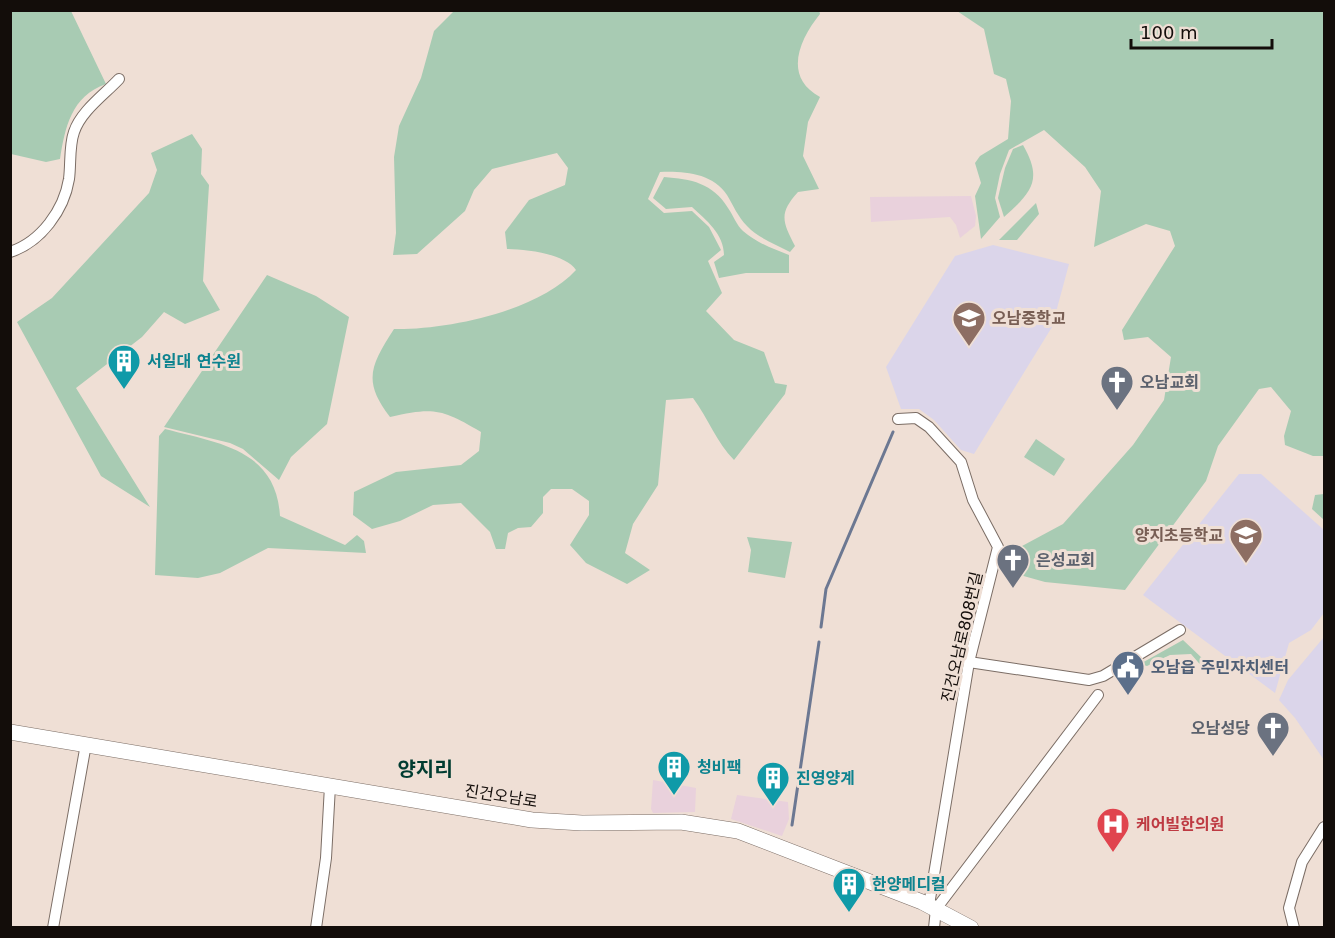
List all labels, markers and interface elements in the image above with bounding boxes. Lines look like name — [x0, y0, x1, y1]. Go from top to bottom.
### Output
scale bar — [1131, 12, 1272, 50]
text: 100 m — [1140, 22, 1198, 43]
school or university icon: 오남중학교 — [951, 300, 987, 347]
place label: 오남중학교 — [992, 309, 1066, 328]
building icon: 서일대 연수원 — [106, 343, 142, 390]
place label: 서일대 연수원 — [147, 352, 241, 371]
church icon: 오남교회 — [1099, 364, 1135, 411]
place label: 오남교회 — [1140, 373, 1199, 392]
school or university icon: 양지초등학교 — [1228, 517, 1264, 564]
place label: 양지초등학교 — [1135, 526, 1223, 545]
church icon: 은성교회 — [995, 542, 1031, 589]
place label: 은성교회 — [1036, 551, 1095, 570]
street label: 진건오남로808번길 — [938, 570, 986, 704]
public building icon: 오남읍 주민자치센터 — [1110, 649, 1146, 696]
place label: 오남읍 주민자치센터 — [1151, 658, 1289, 677]
church icon: 오남성당 — [1255, 710, 1291, 757]
place label: 오남성당 — [1191, 719, 1250, 738]
building icon: 청비팩 — [656, 749, 692, 796]
district label: 양지리 — [397, 757, 453, 781]
place label: 청비팩 — [697, 758, 741, 777]
building icon: 진영양계 — [755, 760, 791, 807]
place label: 진영양계 — [796, 769, 855, 788]
street label: 진건오남로 — [463, 781, 539, 811]
hospital icon: 케어빌한의원 — [1095, 806, 1131, 853]
place label: 케어빌한의원 — [1136, 815, 1224, 834]
building icon: 한양메디컬 — [831, 866, 867, 913]
place label: 한양메디컬 — [872, 875, 946, 894]

